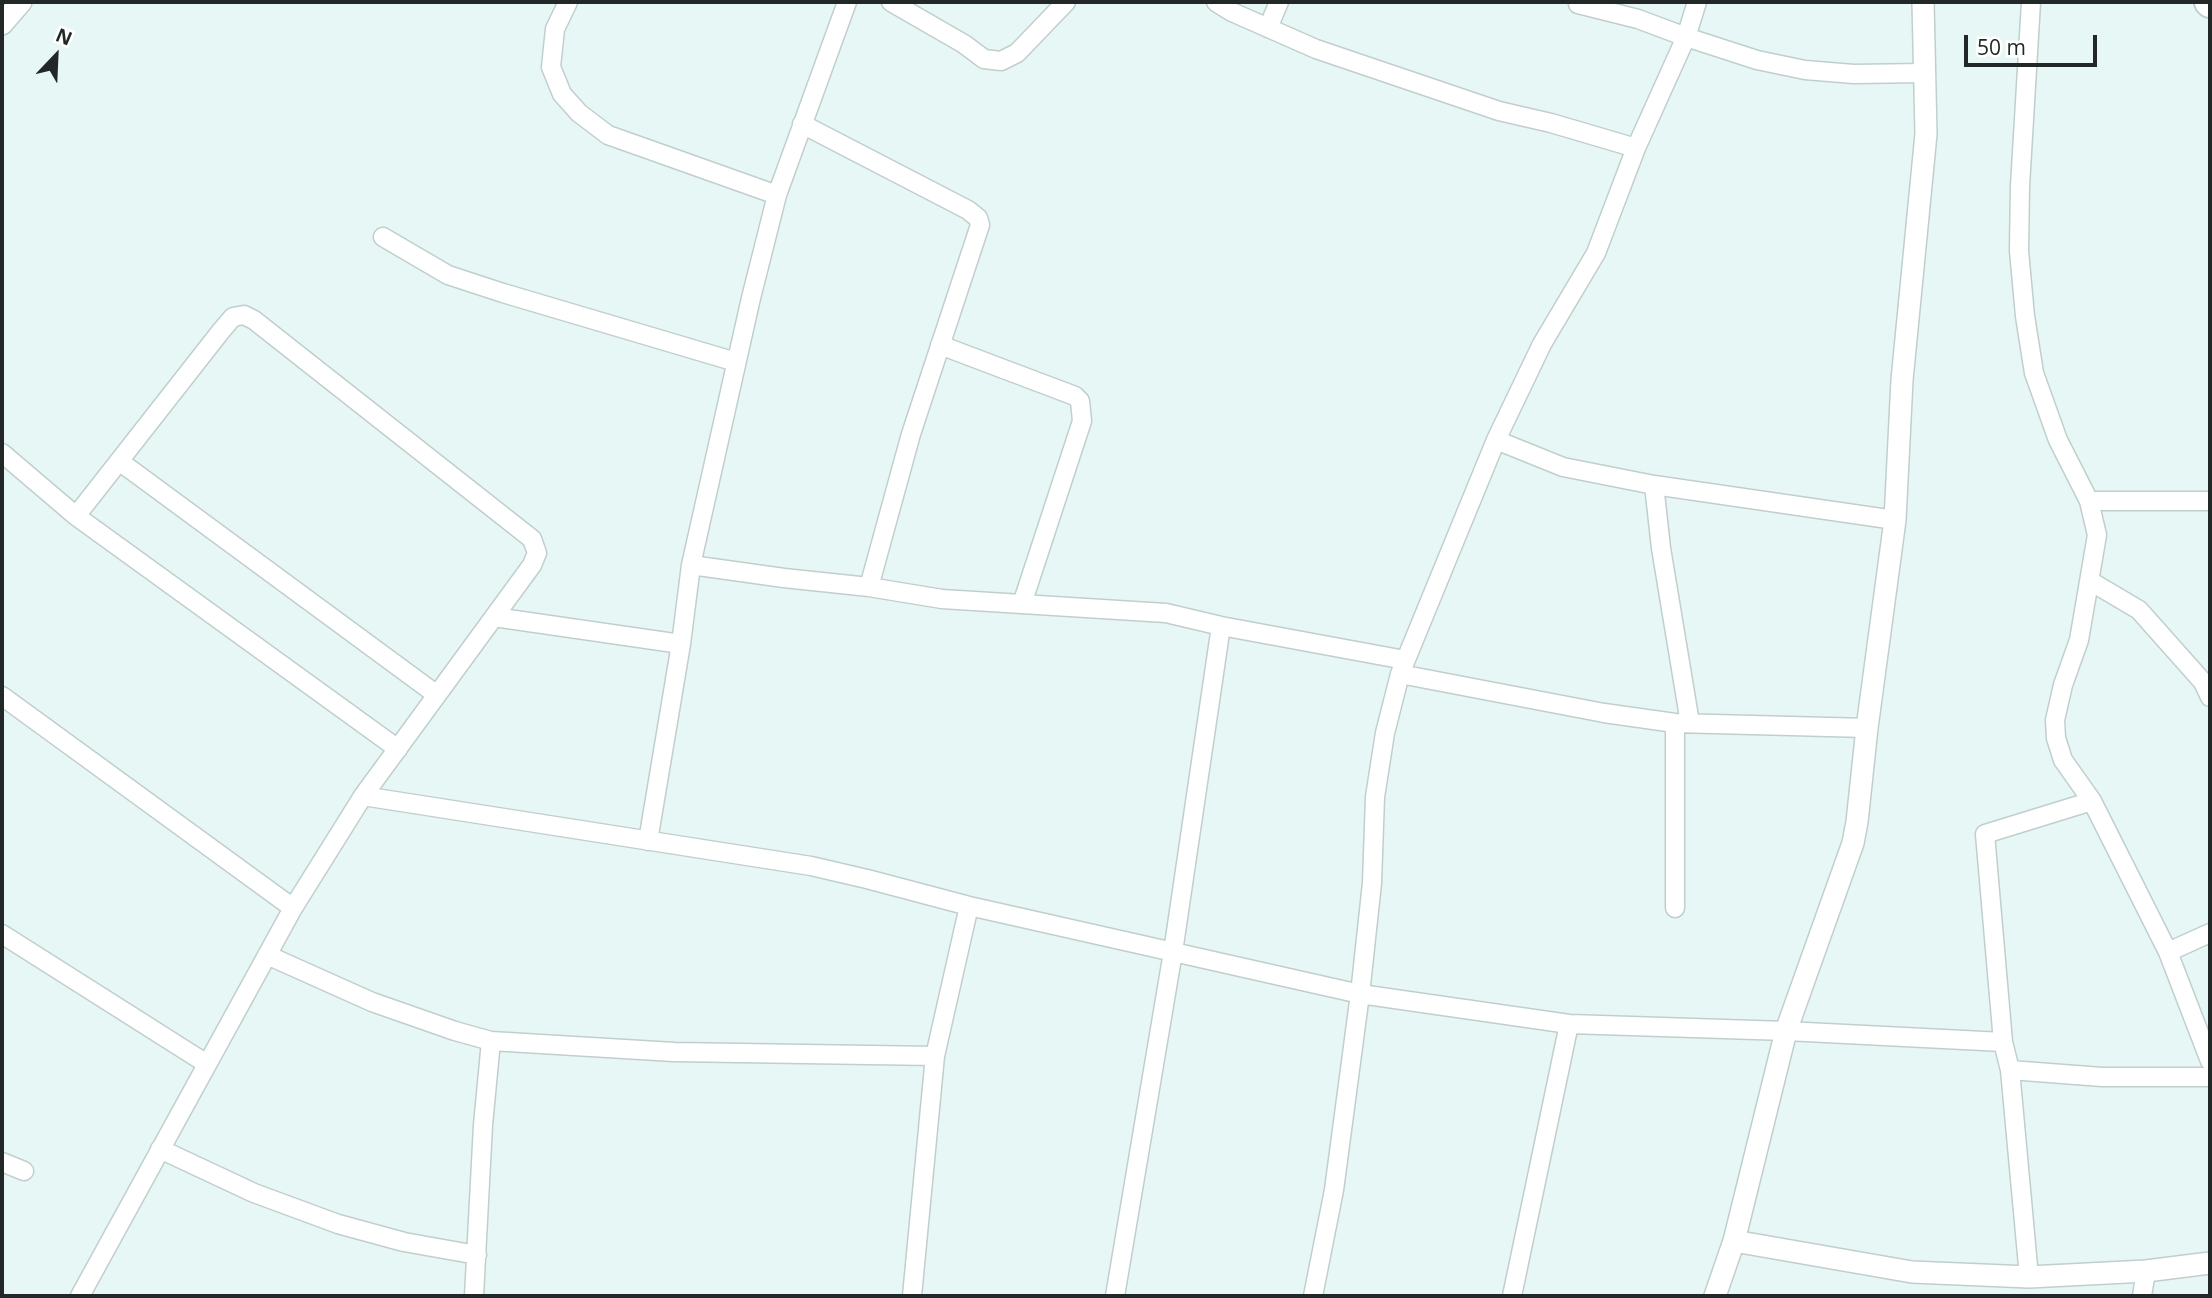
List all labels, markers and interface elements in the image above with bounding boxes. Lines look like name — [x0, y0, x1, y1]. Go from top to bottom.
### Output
north arrow — [21, 21, 91, 91]
scale bar — [1967, 21, 2100, 65]
text: N — [52, 22, 76, 52]
text: 50 m — [1977, 33, 2026, 61]

